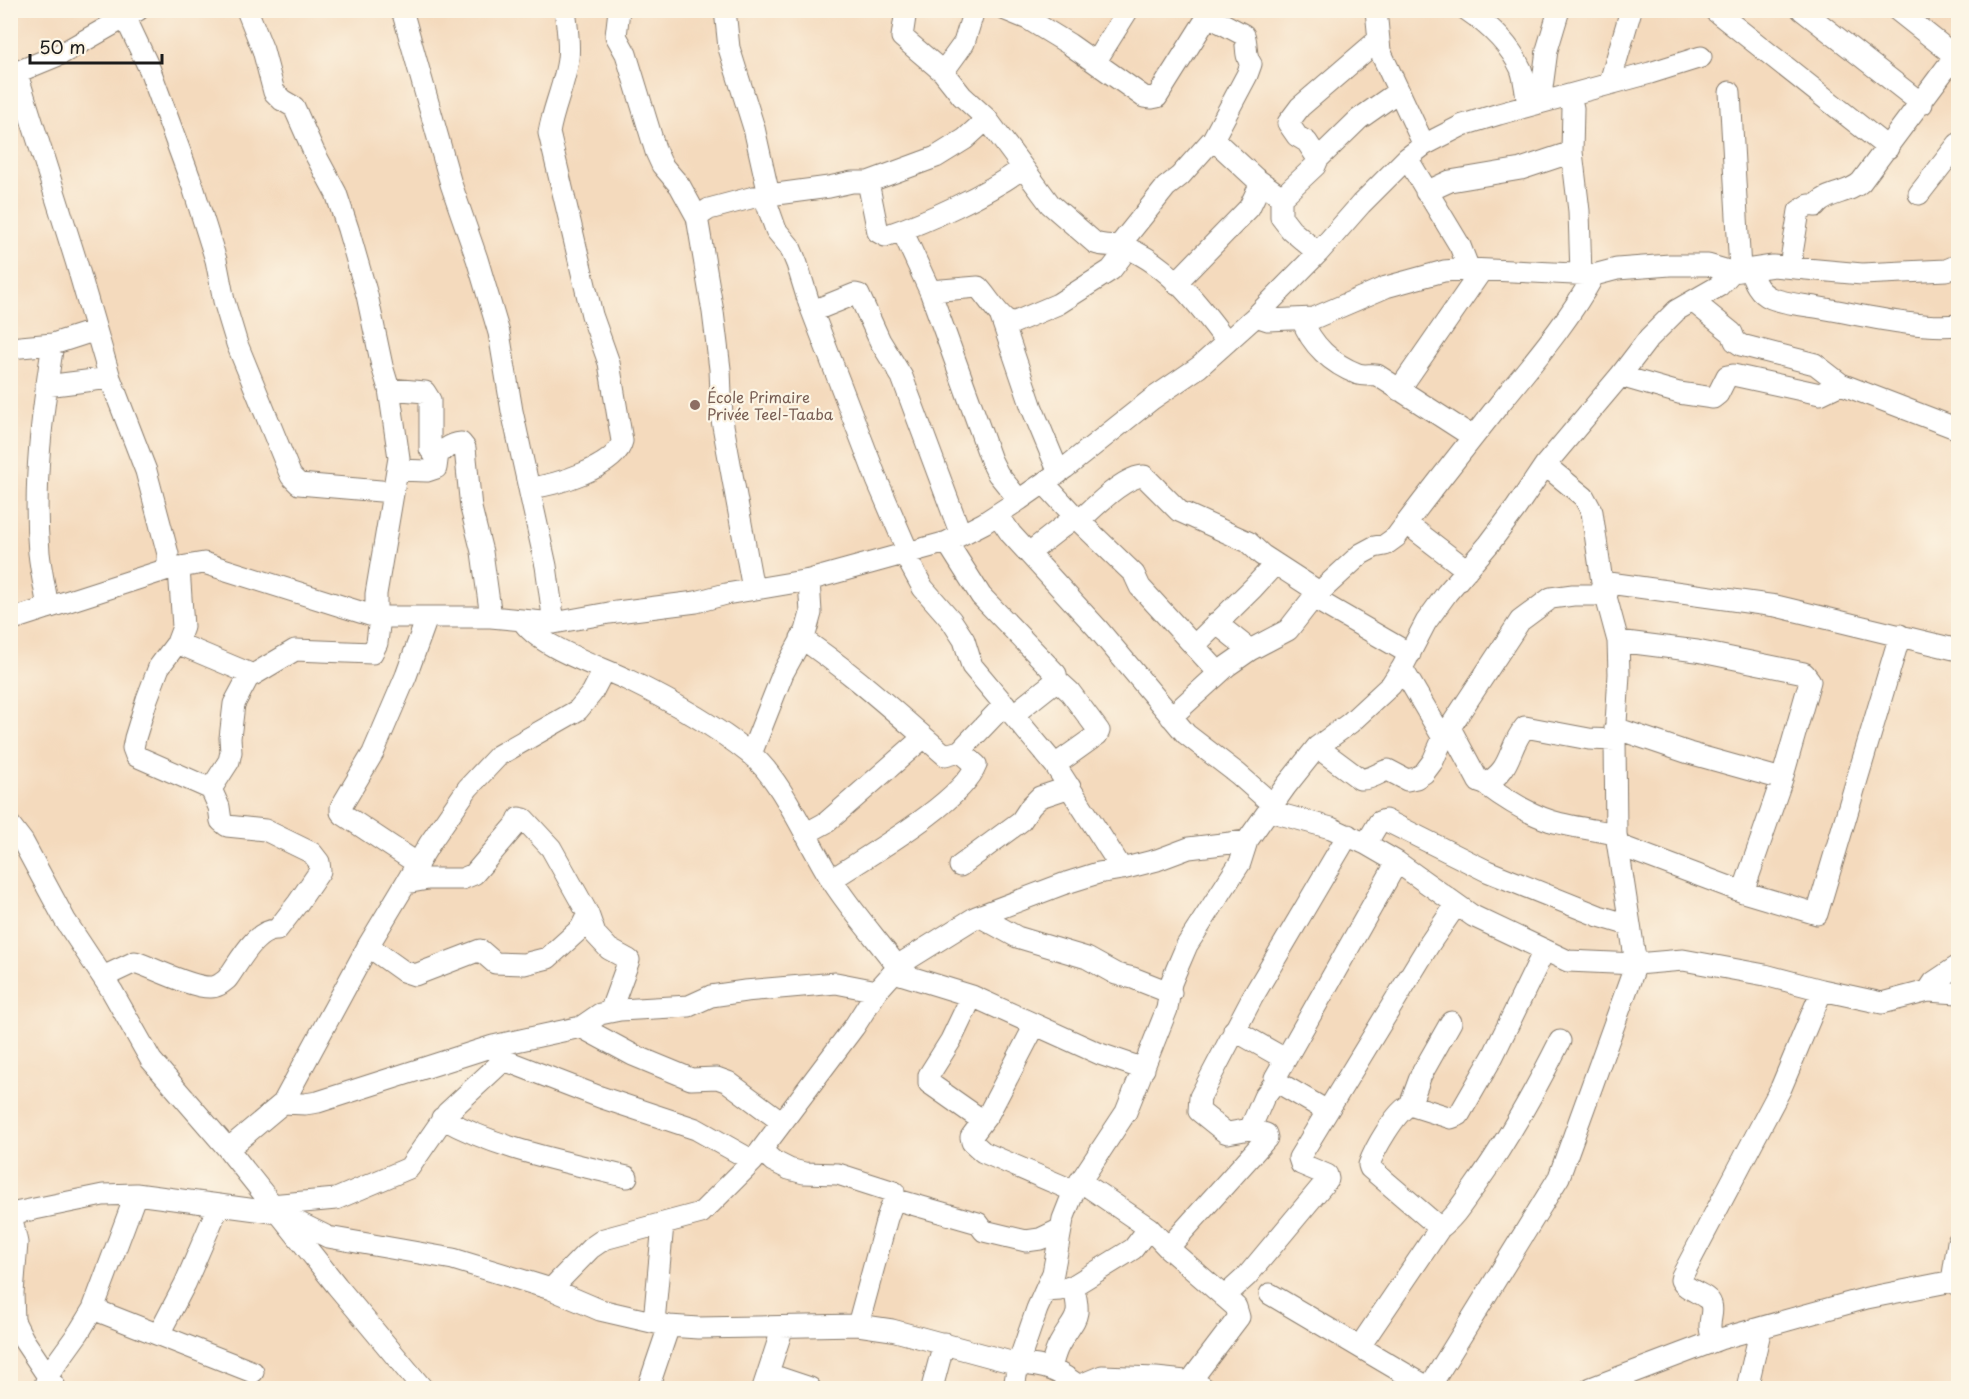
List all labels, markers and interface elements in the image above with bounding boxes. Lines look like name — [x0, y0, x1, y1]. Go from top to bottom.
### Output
scale bar — [30, 27, 162, 65]
text: 50 m — [39, 33, 86, 60]
place label: École Primaire Privée Teel-Taaba — [707, 385, 834, 425]
marker: École Primaire Privée Teel-Taaba — [688, 398, 702, 412]

